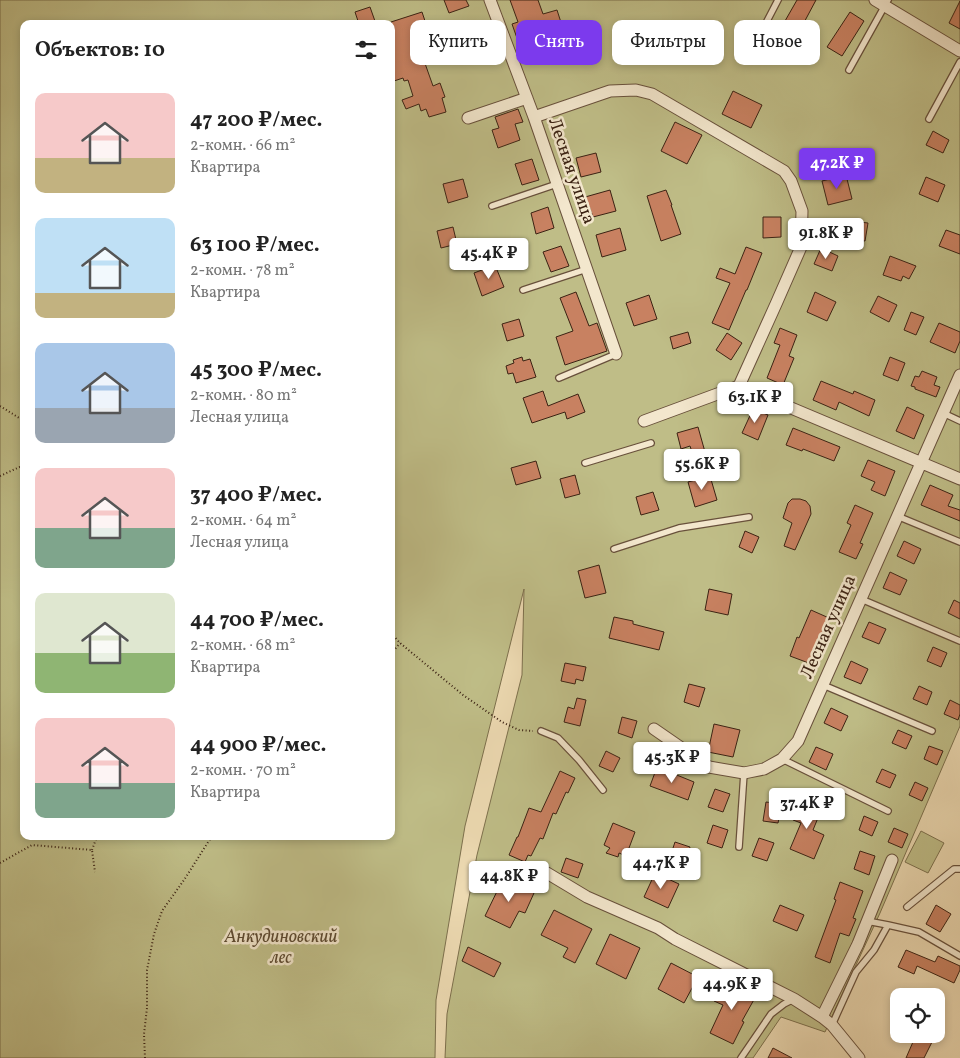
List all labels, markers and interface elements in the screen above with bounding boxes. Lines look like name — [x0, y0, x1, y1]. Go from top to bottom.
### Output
chip: Купить — [410, 20, 506, 65]
chip: Снять — [516, 20, 602, 65]
chip: Фильтры — [612, 20, 724, 65]
chip: Новое — [734, 20, 820, 65]
text: Объектов: 10 — [35, 36, 165, 65]
icon: filters — [352, 36, 380, 64]
text: 47 200 ₽/мес. — [190, 106, 323, 135]
icon: home — [75, 113, 135, 173]
street label: Лесная улица — [541, 114, 601, 228]
text: 2-комн. · 66 m² — [190, 135, 295, 157]
pin: 47.2K ₽ — [791, 148, 883, 190]
text: 47.2K ₽ — [810, 153, 864, 175]
text: Квартира — [190, 157, 260, 179]
pin: 91.8K ₽ — [780, 218, 872, 260]
text: 91.8K ₽ — [799, 223, 853, 245]
text: 63 100 ₽/мес. — [190, 231, 320, 260]
icon: home — [75, 238, 135, 298]
pin: 45.4K ₽ — [443, 238, 535, 280]
text: 45.4K ₽ — [460, 243, 518, 265]
text: 2-комн. · 78 m² — [190, 260, 295, 282]
text: Квартира — [190, 282, 260, 304]
text: 45 300 ₽/мес. — [190, 356, 322, 385]
icon: home — [75, 363, 135, 423]
pin: 63.1K ₽ — [709, 382, 801, 424]
text: 2-комн. · 80 m² — [190, 385, 297, 407]
text: 63.1K ₽ — [728, 387, 782, 409]
text: Лесная улица — [190, 407, 289, 429]
pin: 55.6K ₽ — [656, 448, 748, 491]
text: 55.6K ₽ — [675, 454, 729, 476]
text: 37 400 ₽/мес. — [190, 481, 322, 510]
icon: home — [75, 488, 135, 548]
text: 2-комн. · 64 m² — [190, 510, 296, 532]
text: Лесная улица — [190, 532, 289, 554]
street label: Лесная улица — [795, 571, 863, 683]
text: 44 700 ₽/мес. — [190, 606, 324, 635]
icon: home — [75, 613, 135, 673]
text: 2-комн. · 68 m² — [190, 635, 295, 657]
text: Квартира — [190, 657, 260, 679]
text: 44 900 ₽/мес. — [190, 731, 326, 760]
icon: home — [75, 738, 135, 798]
pin: 45.3K ₽ — [626, 742, 718, 784]
text: 45.3K ₽ — [644, 747, 700, 769]
text: 2-комн. · 70 m² — [190, 760, 296, 782]
text: Квартира — [190, 782, 260, 804]
pin: 37.4K ₽ — [761, 788, 853, 830]
text: 37.4K ₽ — [780, 793, 834, 815]
pin: 44.7K ₽ — [615, 848, 707, 890]
text: 44.7K ₽ — [633, 853, 689, 875]
pin: 44.8K ₽ — [463, 860, 555, 903]
text: 44.8K ₽ — [480, 866, 538, 888]
park label: Анкудиновский лес — [223, 925, 338, 971]
pin: 44.9K ₽ — [686, 968, 778, 1011]
text: 44.9K ₽ — [703, 974, 761, 996]
map controls — [890, 988, 945, 1043]
button: locate — [890, 988, 945, 1043]

